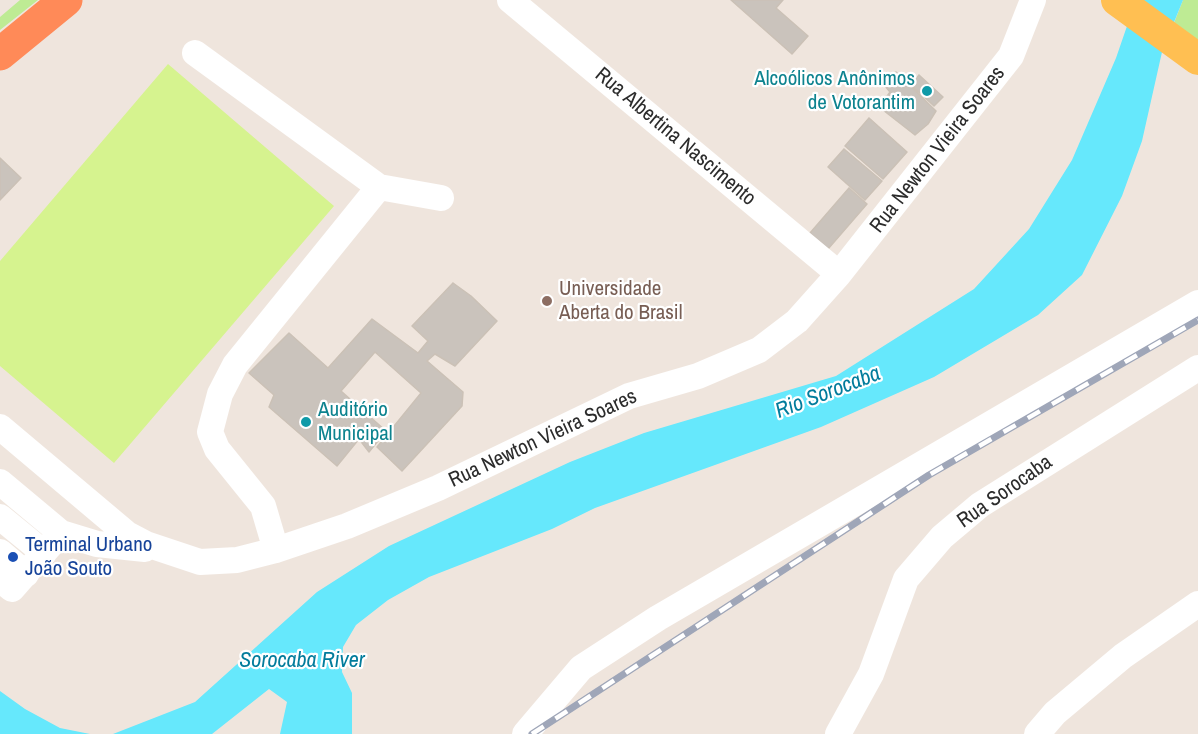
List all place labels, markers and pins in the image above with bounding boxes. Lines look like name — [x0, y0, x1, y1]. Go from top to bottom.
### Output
place label: Alcoólicos Anônimos de Votorantim — [754, 66, 915, 116]
marker: Alcoólicos Anônimos de Votorantim — [920, 84, 934, 98]
place label: Universidade Aberta do Brasil — [559, 276, 682, 326]
marker: Universidade Aberta do Brasil — [540, 294, 554, 308]
place label: Auditório Municipal — [318, 397, 393, 447]
marker: Auditório Municipal — [299, 415, 313, 429]
place label: Terminal Urbano João Souto — [25, 532, 152, 582]
marker: Terminal Urbano João Souto — [6, 550, 20, 564]

